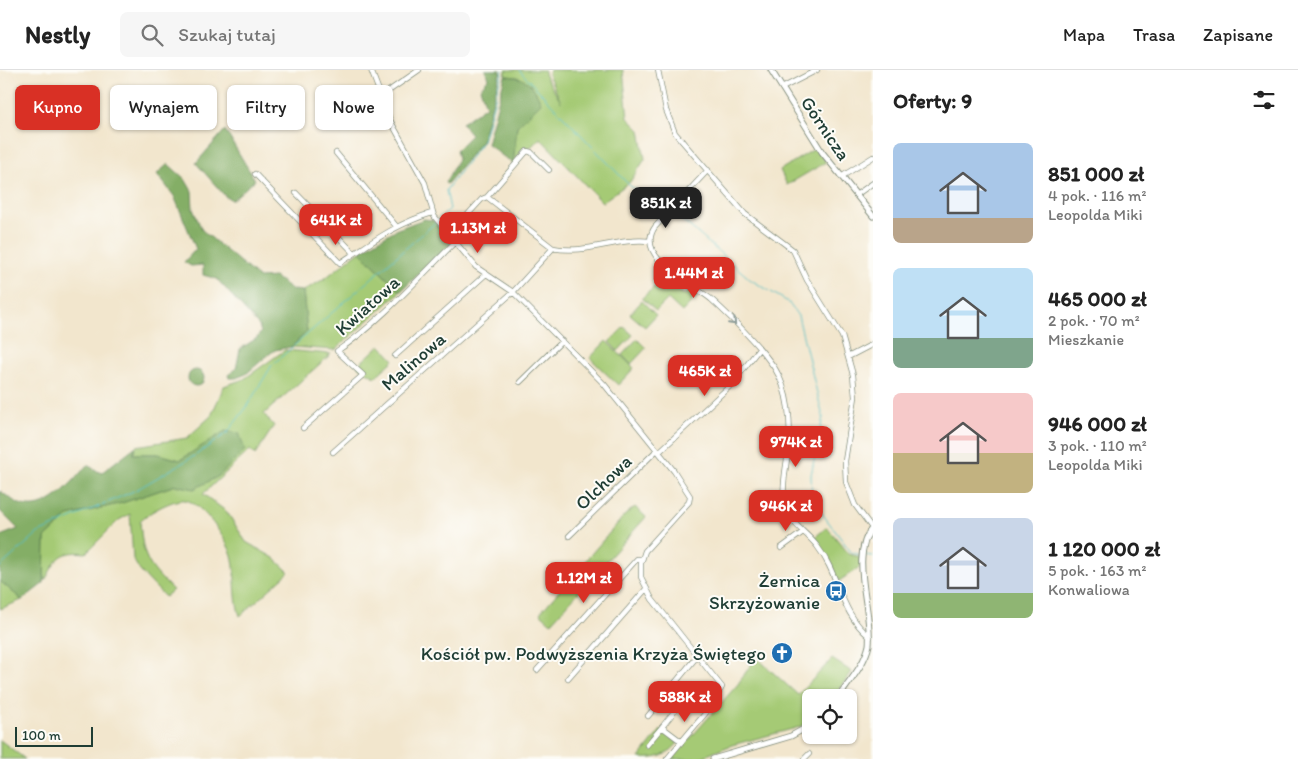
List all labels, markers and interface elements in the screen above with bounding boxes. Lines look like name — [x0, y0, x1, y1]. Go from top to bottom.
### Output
search box — [120, 12, 470, 57]
text: Nestly — [25, 20, 90, 49]
icon: search — [138, 21, 166, 49]
text: Szukaj tutaj — [178, 23, 276, 46]
text: Mapa — [1063, 24, 1105, 46]
text: Trasa — [1133, 24, 1175, 46]
text: Zapisane — [1203, 24, 1273, 46]
chip: Kupno — [15, 85, 100, 130]
chip: Wynajem — [110, 85, 217, 130]
chip: Filtry — [227, 85, 305, 130]
chip: Nowe — [315, 85, 393, 130]
icon: filters — [1250, 86, 1278, 114]
text: Oferty: 9 — [893, 88, 972, 113]
street label: Górnicza — [796, 92, 855, 165]
text: 851 000 zł — [1048, 161, 1144, 186]
icon: home — [933, 163, 993, 223]
pin: 851K zł — [620, 186, 712, 229]
text: 4 pok. · 116 m² — [1048, 186, 1146, 205]
text: 851K zł — [641, 193, 691, 212]
pin: 641K zł — [290, 204, 382, 246]
text: Leopolda Miki — [1048, 205, 1143, 224]
text: 641K zł — [310, 210, 362, 229]
pin: 1.13M zł — [426, 212, 530, 254]
text: 1.13M zł — [450, 218, 506, 237]
pin: 1.44M zł — [642, 256, 746, 299]
text: 1.44M zł — [665, 263, 723, 282]
street label: Kwiatowa — [330, 270, 404, 340]
text: 465 000 zł — [1048, 286, 1147, 311]
icon: home — [933, 288, 993, 348]
text: 2 pok. · 70 m² — [1048, 311, 1140, 330]
one-way arrow — [728, 316, 737, 325]
street label: Malinowa — [376, 327, 450, 396]
text: Mieszkanie — [1048, 330, 1124, 349]
pin: 465K zł — [659, 354, 751, 397]
text: 465K zł — [679, 361, 731, 380]
text: 946 000 zł — [1048, 411, 1147, 436]
icon: home — [933, 413, 993, 473]
pin: 974K zł — [750, 426, 842, 468]
text: 974K zł — [770, 432, 822, 451]
text: 3 pok. · 110 m² — [1048, 436, 1147, 455]
street label: Olchowa — [570, 450, 636, 515]
text: Leopolda Miki — [1048, 455, 1143, 474]
pin: 946K zł — [740, 490, 832, 532]
text: 946K zł — [760, 496, 812, 515]
text: 1 120 000 zł — [1048, 536, 1160, 561]
icon: home — [933, 538, 993, 598]
text: 5 pok. · 163 m² — [1048, 561, 1146, 580]
pin: 1.12M zł — [532, 562, 636, 604]
text: 1.12M zł — [556, 568, 612, 587]
place label: Żernica Skrzyżowanie — [709, 569, 820, 614]
bus stop icon: Żernica Skrzyżowanie — [824, 579, 848, 603]
text: Konwaliowa — [1048, 580, 1130, 599]
church icon: Kościół pw. Podwyższenia Krzyża Świętego — [770, 641, 794, 665]
place label: Kościół pw. Podwyższenia Krzyża Świętego — [421, 642, 766, 665]
pin: 588K zł — [639, 680, 731, 723]
text: 588K zł — [659, 687, 711, 706]
map controls — [802, 689, 857, 744]
button: locate — [802, 689, 857, 744]
scale bar — [15, 724, 92, 747]
text: 100 m — [22, 727, 61, 744]

